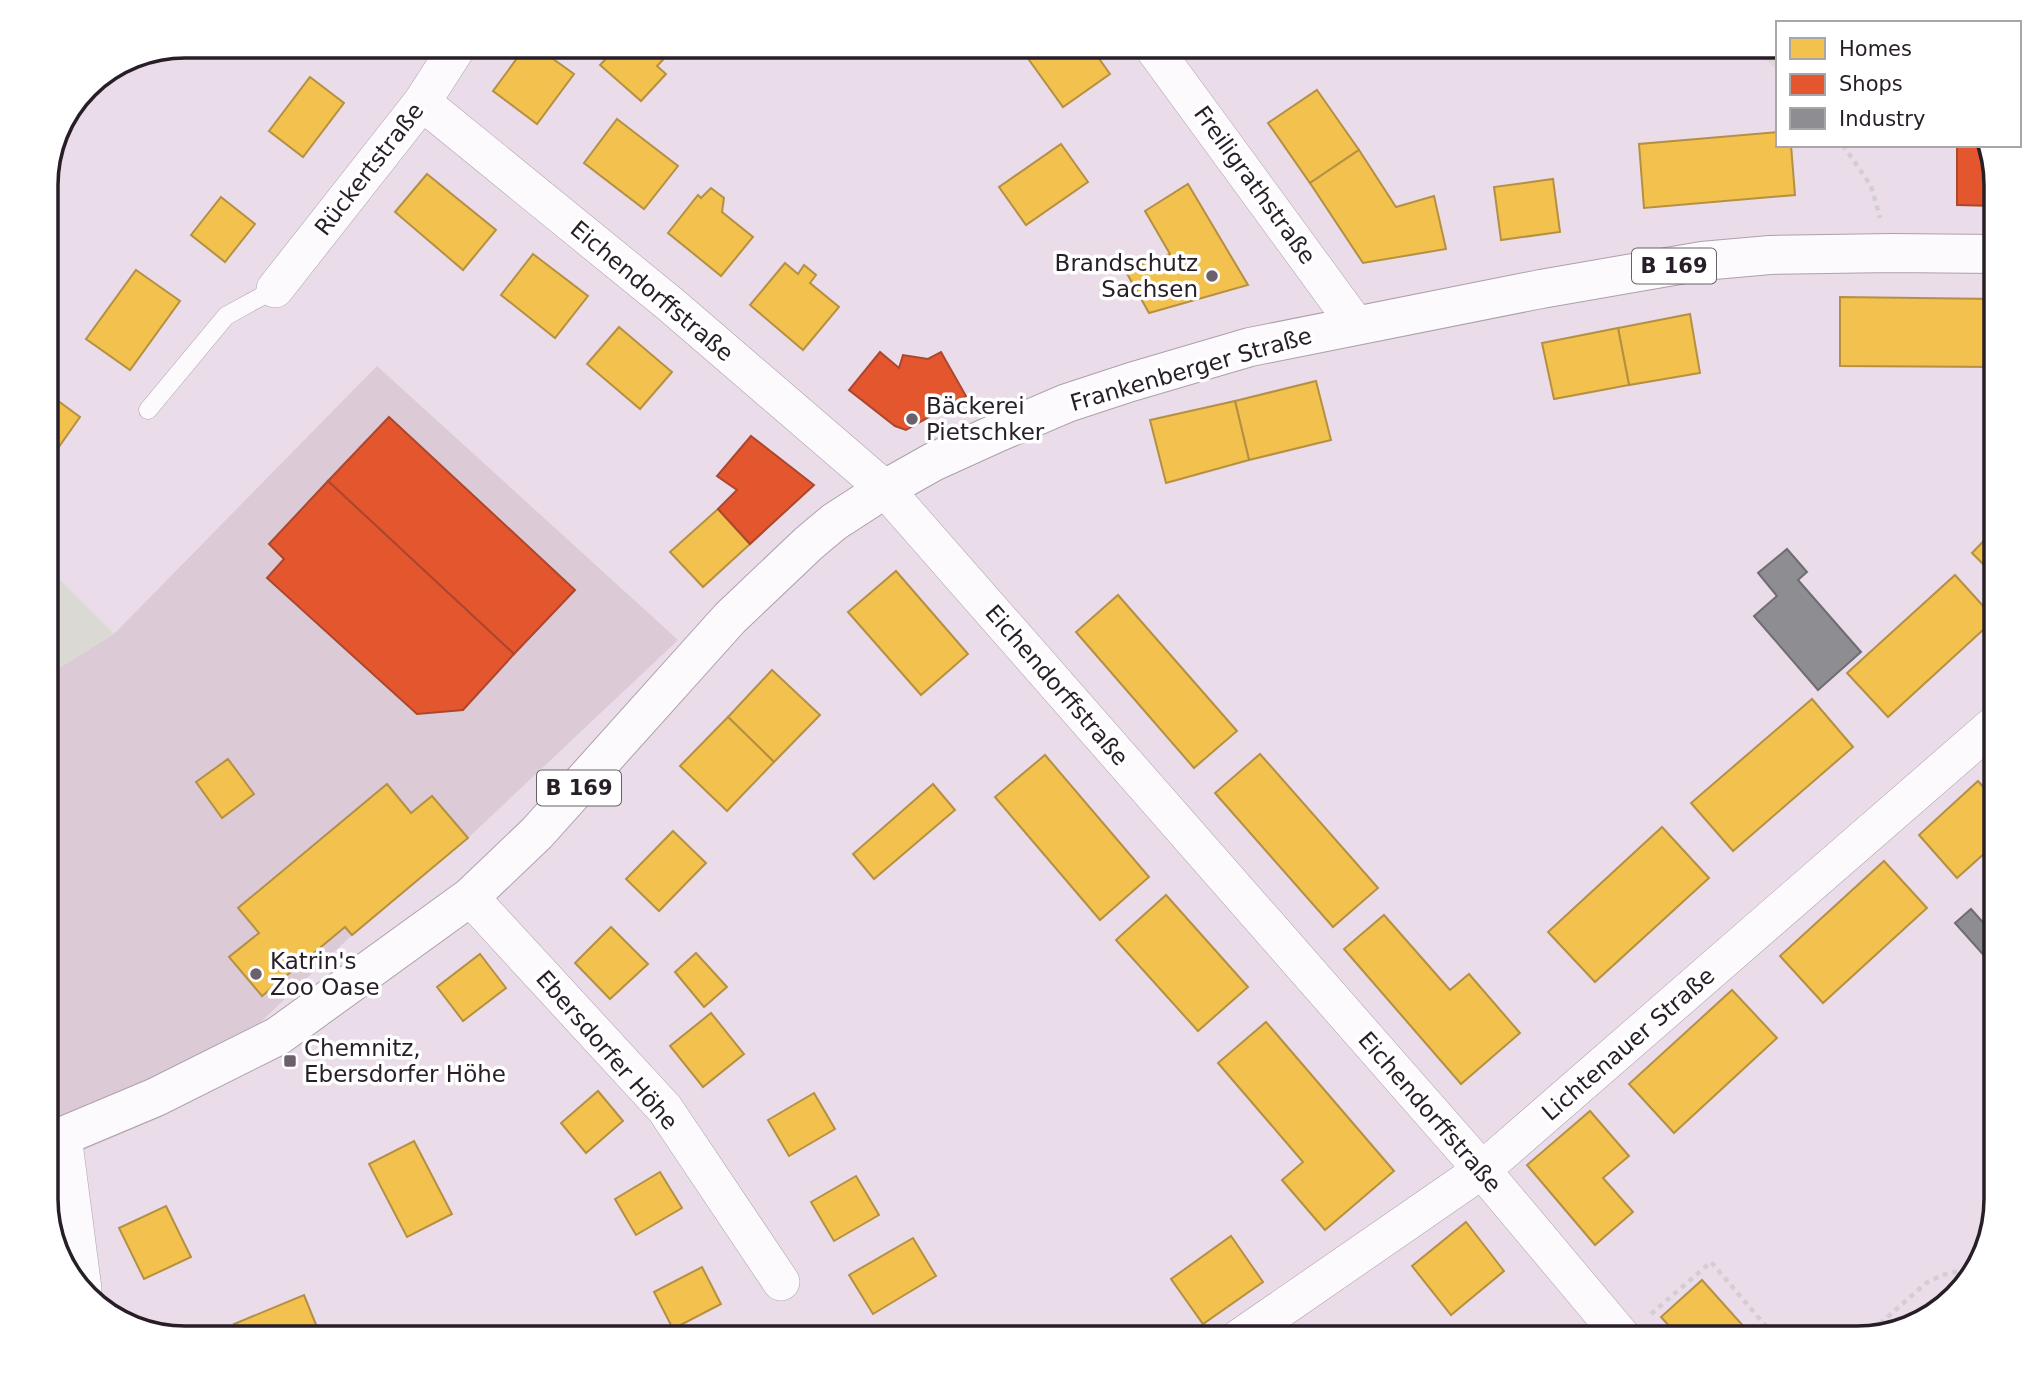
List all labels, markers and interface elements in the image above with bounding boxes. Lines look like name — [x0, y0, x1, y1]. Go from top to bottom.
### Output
legend — [1776, 21, 2021, 147]
text: Homes — [1839, 37, 1912, 61]
text: Shops — [1839, 72, 1903, 96]
street label: Rückertstraße — [309, 98, 429, 240]
street label: Freiligrathstraße — [1189, 101, 1321, 269]
text: Industry — [1839, 107, 1925, 131]
street label: Eichendorffstraße — [565, 215, 739, 367]
road number: B 169 — [1632, 248, 1716, 284]
place label: Brandschutz Sachsen — [1055, 250, 1198, 302]
marker: Brandschutz Sachsen — [1204, 268, 1220, 284]
street label: Frankenberger Straße — [1067, 322, 1315, 416]
place label: Bäckerei Pietschker — [926, 393, 1045, 445]
marker: Bäckerei Pietschker — [904, 411, 920, 427]
street label: Eichendorffstraße — [980, 599, 1134, 771]
road number: B 169 — [537, 770, 621, 806]
place label: Katrin's Zoo Oase — [270, 948, 380, 1000]
street label: Lichtenauer Straße — [1537, 962, 1719, 1126]
street label: Ebersdorfer Höhe — [531, 965, 683, 1135]
marker: Katrin's Zoo Oase — [248, 966, 264, 982]
street label: Eichendorffstraße — [1353, 1026, 1507, 1198]
place label: Chemnitz, Ebersdorfer Höhe — [304, 1035, 506, 1087]
marker: Chemnitz, Ebersdorfer Höhe — [282, 1053, 298, 1069]

